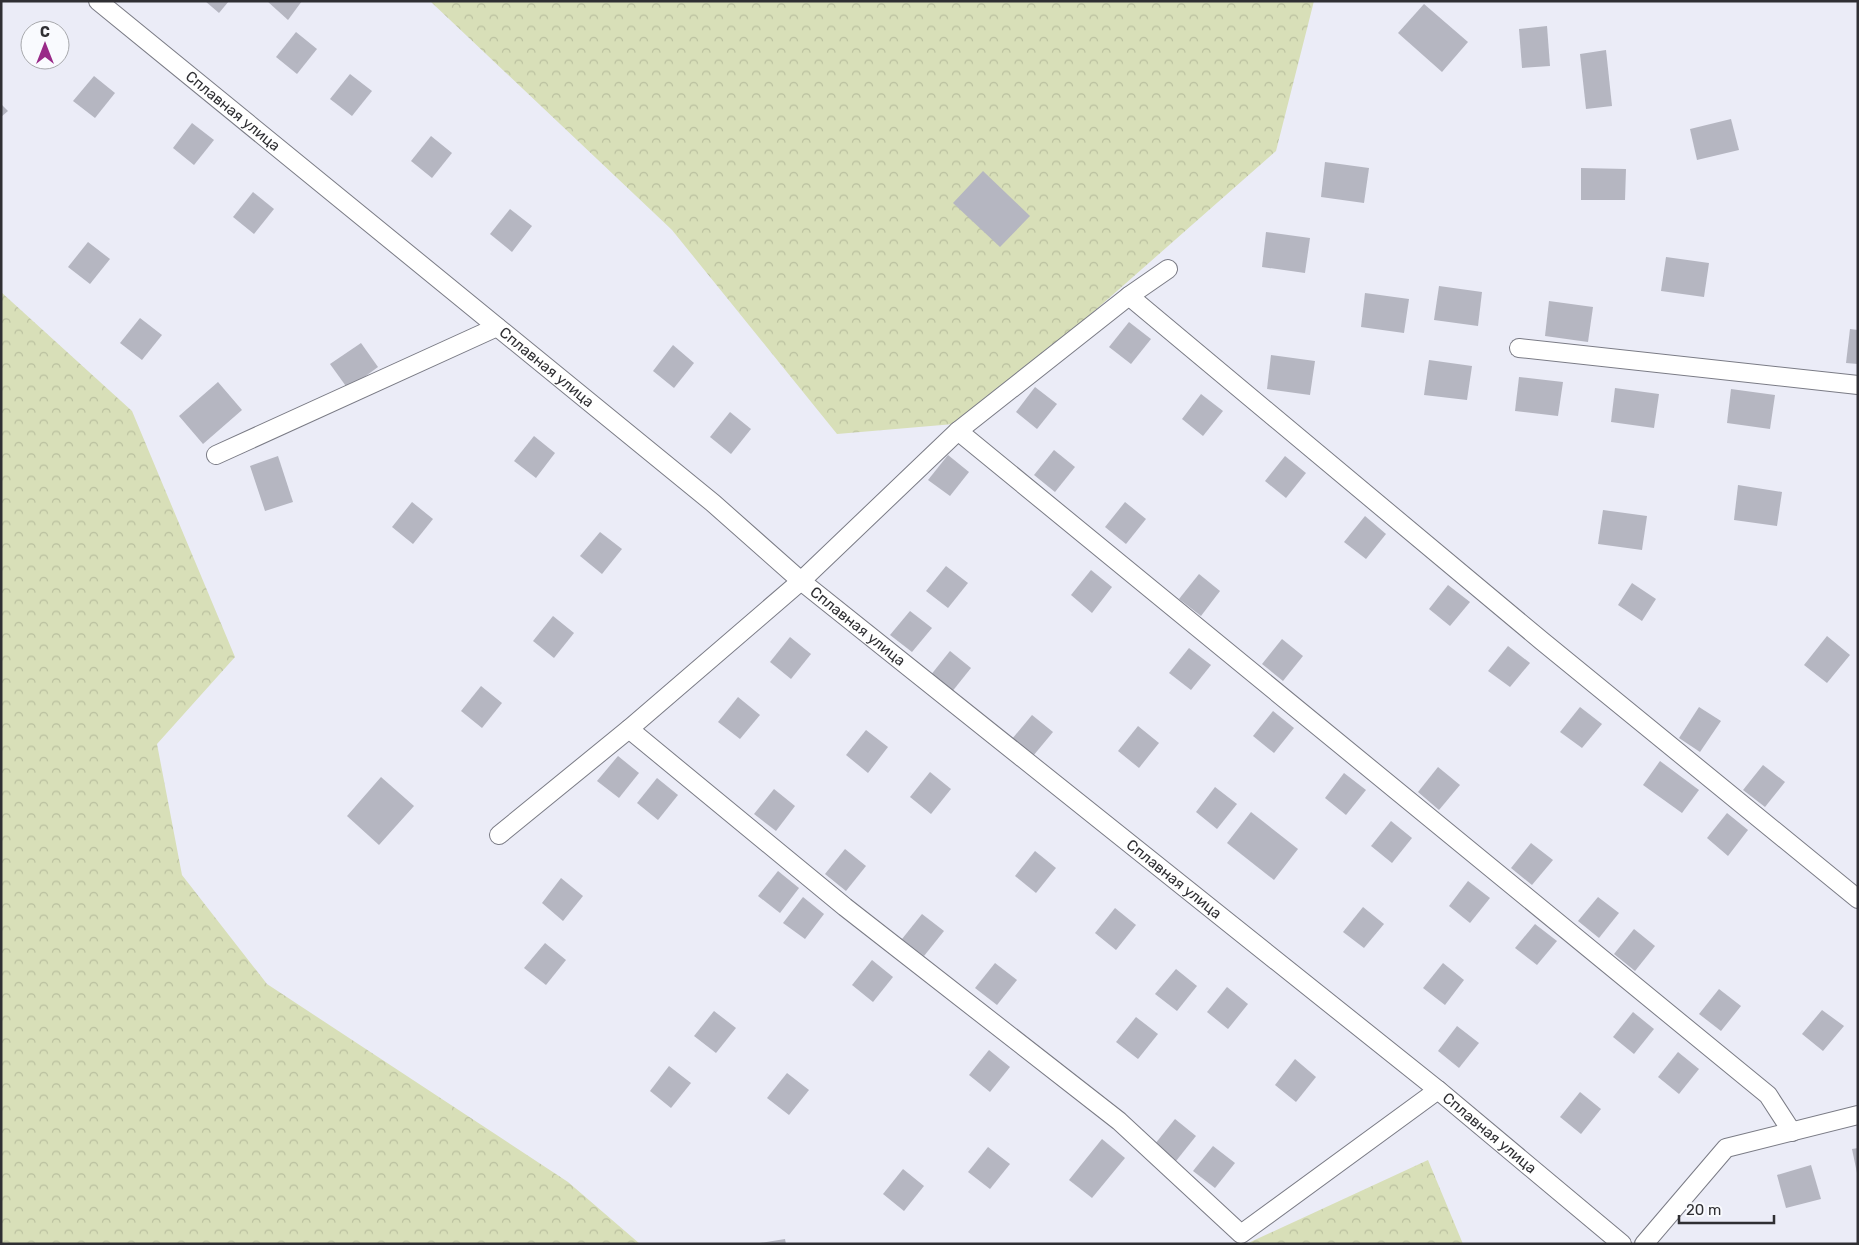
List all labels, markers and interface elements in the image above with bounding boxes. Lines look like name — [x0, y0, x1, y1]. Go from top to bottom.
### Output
north arrow — [20, 20, 70, 70]
text: С — [40, 24, 50, 41]
street label: Сплавная улица — [182, 67, 284, 155]
street label: Сплавная улица — [496, 323, 597, 411]
street label: Сплавная улица — [806, 583, 909, 670]
street label: Сплавная улица — [1123, 836, 1225, 923]
street label: Сплавная улица — [1439, 1089, 1540, 1177]
scale bar — [1679, 1192, 1774, 1224]
text: 20 m — [1686, 1201, 1721, 1219]

